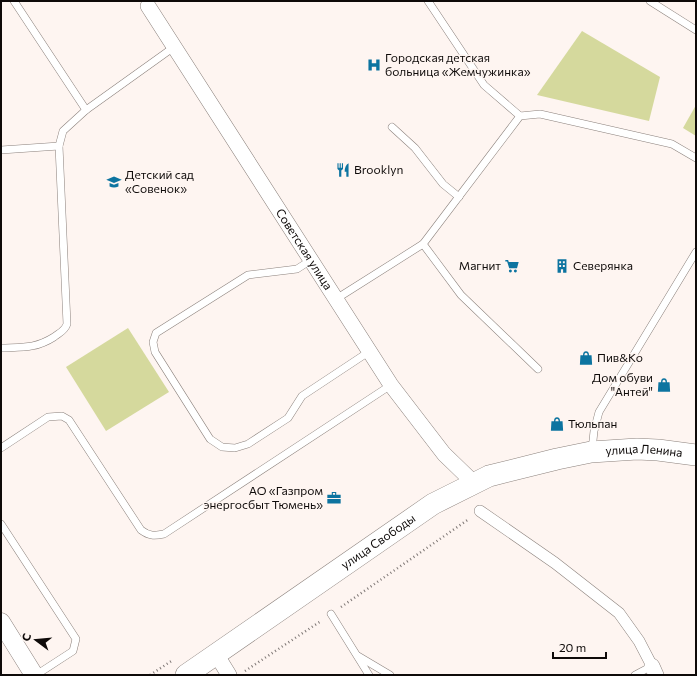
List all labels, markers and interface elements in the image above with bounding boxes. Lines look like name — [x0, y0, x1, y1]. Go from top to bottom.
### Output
place label: Городская детская больница «Жемчужинка» — [385, 50, 531, 78]
hospital icon: Городская детская больница «Жемчужинка» — [366, 57, 382, 73]
restaurant icon: Brooklyn — [335, 162, 351, 178]
place label: Brooklyn — [354, 162, 403, 176]
place label: Детский сад «Совенок» — [125, 167, 194, 195]
school or university icon: Детский сад «Совенок» — [106, 174, 122, 190]
street label: Советская улица — [274, 206, 336, 292]
place label: Магнит — [459, 258, 501, 272]
supermarket icon: Магнит — [504, 258, 520, 274]
building icon: Северянка — [554, 258, 570, 274]
place label: Северянка — [573, 258, 633, 272]
shop icon: Пив&Ко — [578, 350, 594, 366]
place label: Пив&Ко — [597, 350, 643, 364]
place label: Дом обуви "Антей" — [592, 370, 653, 398]
shop icon: Дом обуви "Антей" — [656, 377, 672, 393]
shop icon: Тюльпан — [549, 416, 565, 432]
place label: Тюльпан — [568, 416, 617, 430]
street label: улица Ленина — [605, 441, 684, 459]
place label: АО «Газпром энергосбыт Тюмень» — [203, 483, 323, 511]
office icon: АО «Газпром энергосбыт Тюмень» — [326, 490, 342, 506]
street label: улица Свободы — [338, 510, 418, 572]
north arrow — [16, 620, 56, 660]
text: С — [19, 631, 33, 643]
scale bar — [553, 634, 606, 660]
text: 20 m — [559, 640, 586, 654]

